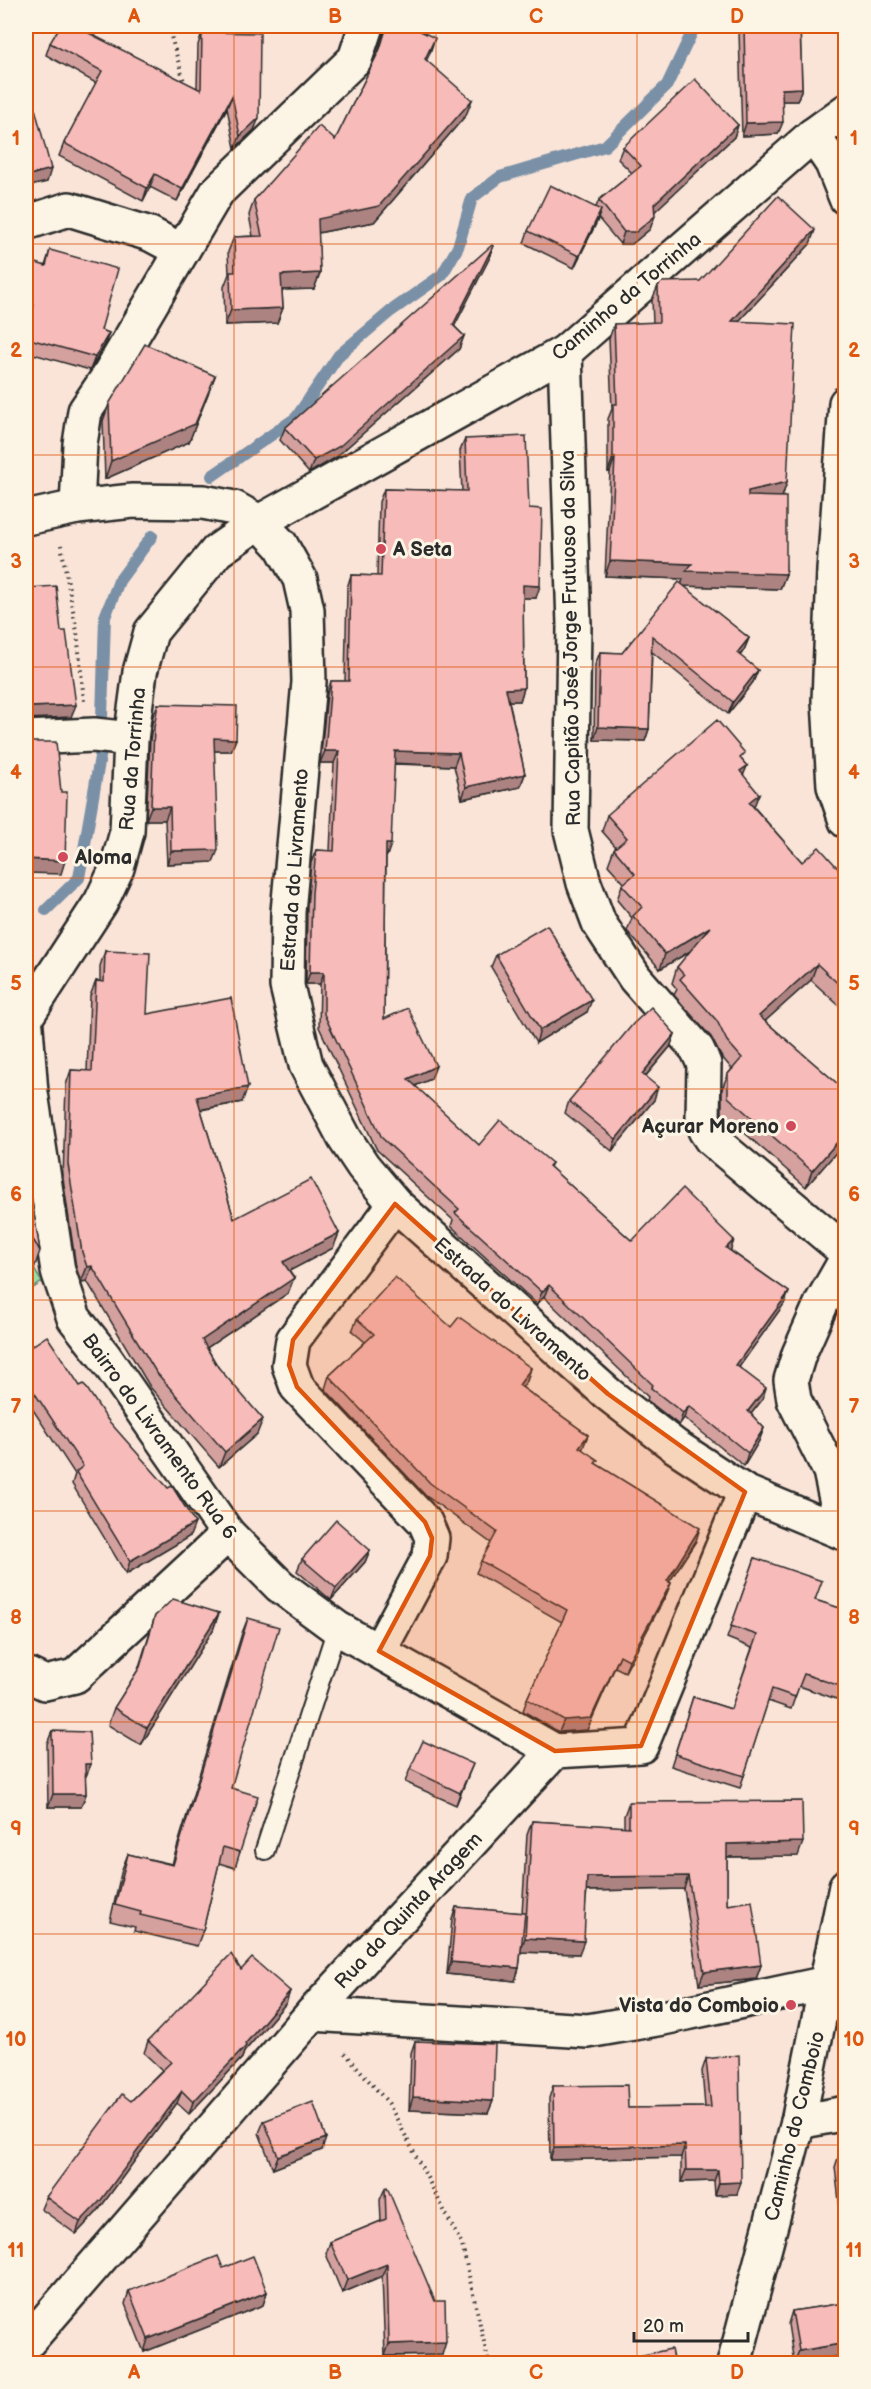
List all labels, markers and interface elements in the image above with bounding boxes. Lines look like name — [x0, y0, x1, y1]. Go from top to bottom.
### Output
text: A — [127, 5, 141, 29]
text: B — [328, 5, 342, 29]
text: C — [529, 5, 543, 29]
text: D — [730, 5, 744, 29]
text: 1 — [12, 127, 20, 151]
text: 1 — [850, 127, 858, 151]
street label: Caminho da Torrinha — [547, 227, 706, 366]
text: 2 — [10, 339, 22, 363]
text: 2 — [848, 339, 860, 363]
street label: Rua Capitão José Jorge Frutuoso da Silva — [556, 450, 586, 826]
place label: A Seta — [392, 538, 452, 562]
marker: A Seta — [374, 542, 388, 556]
text: 3 — [10, 550, 22, 574]
text: 3 — [848, 550, 860, 574]
street label: Rua da Torrinha — [115, 686, 151, 832]
text: 4 — [10, 761, 22, 785]
text: 4 — [848, 761, 860, 785]
street label: Estrada do Livramento — [276, 768, 314, 972]
place label: Aloma — [74, 846, 132, 870]
marker: Aloma — [56, 850, 70, 864]
text: 5 — [10, 972, 22, 996]
text: 5 — [848, 972, 860, 996]
place label: Açurar Moreno — [641, 1115, 779, 1139]
marker: Açurar Moreno — [784, 1119, 798, 1133]
text: 6 — [10, 1183, 22, 1207]
text: 6 — [848, 1183, 860, 1207]
street label: Estrada do Livramento — [429, 1233, 596, 1387]
street label: Bairro do Livramento Rua 6 — [77, 1329, 242, 1544]
text: 7 — [10, 1395, 22, 1419]
text: 7 — [848, 1395, 860, 1419]
text: 8 — [10, 1606, 22, 1630]
text: 8 — [848, 1606, 860, 1630]
text: 9 — [10, 1817, 22, 1841]
text: 9 — [848, 1817, 860, 1841]
street label: Rua da Quinta Aragem — [330, 1827, 488, 1994]
place label: Vista do Comboio — [619, 1994, 779, 2018]
marker: Vista do Comboio — [784, 1998, 798, 2012]
text: 10 — [6, 2028, 26, 2052]
text: 10 — [844, 2028, 864, 2052]
street label: Caminho do Comboio — [760, 2029, 830, 2224]
text: 11 — [8, 2239, 24, 2263]
text: 11 — [846, 2239, 862, 2263]
scale bar — [634, 2305, 748, 2343]
text: 20 m — [643, 2316, 684, 2337]
text: A — [127, 2361, 141, 2385]
text: B — [328, 2361, 342, 2385]
text: C — [529, 2361, 543, 2385]
text: D — [730, 2361, 744, 2385]

